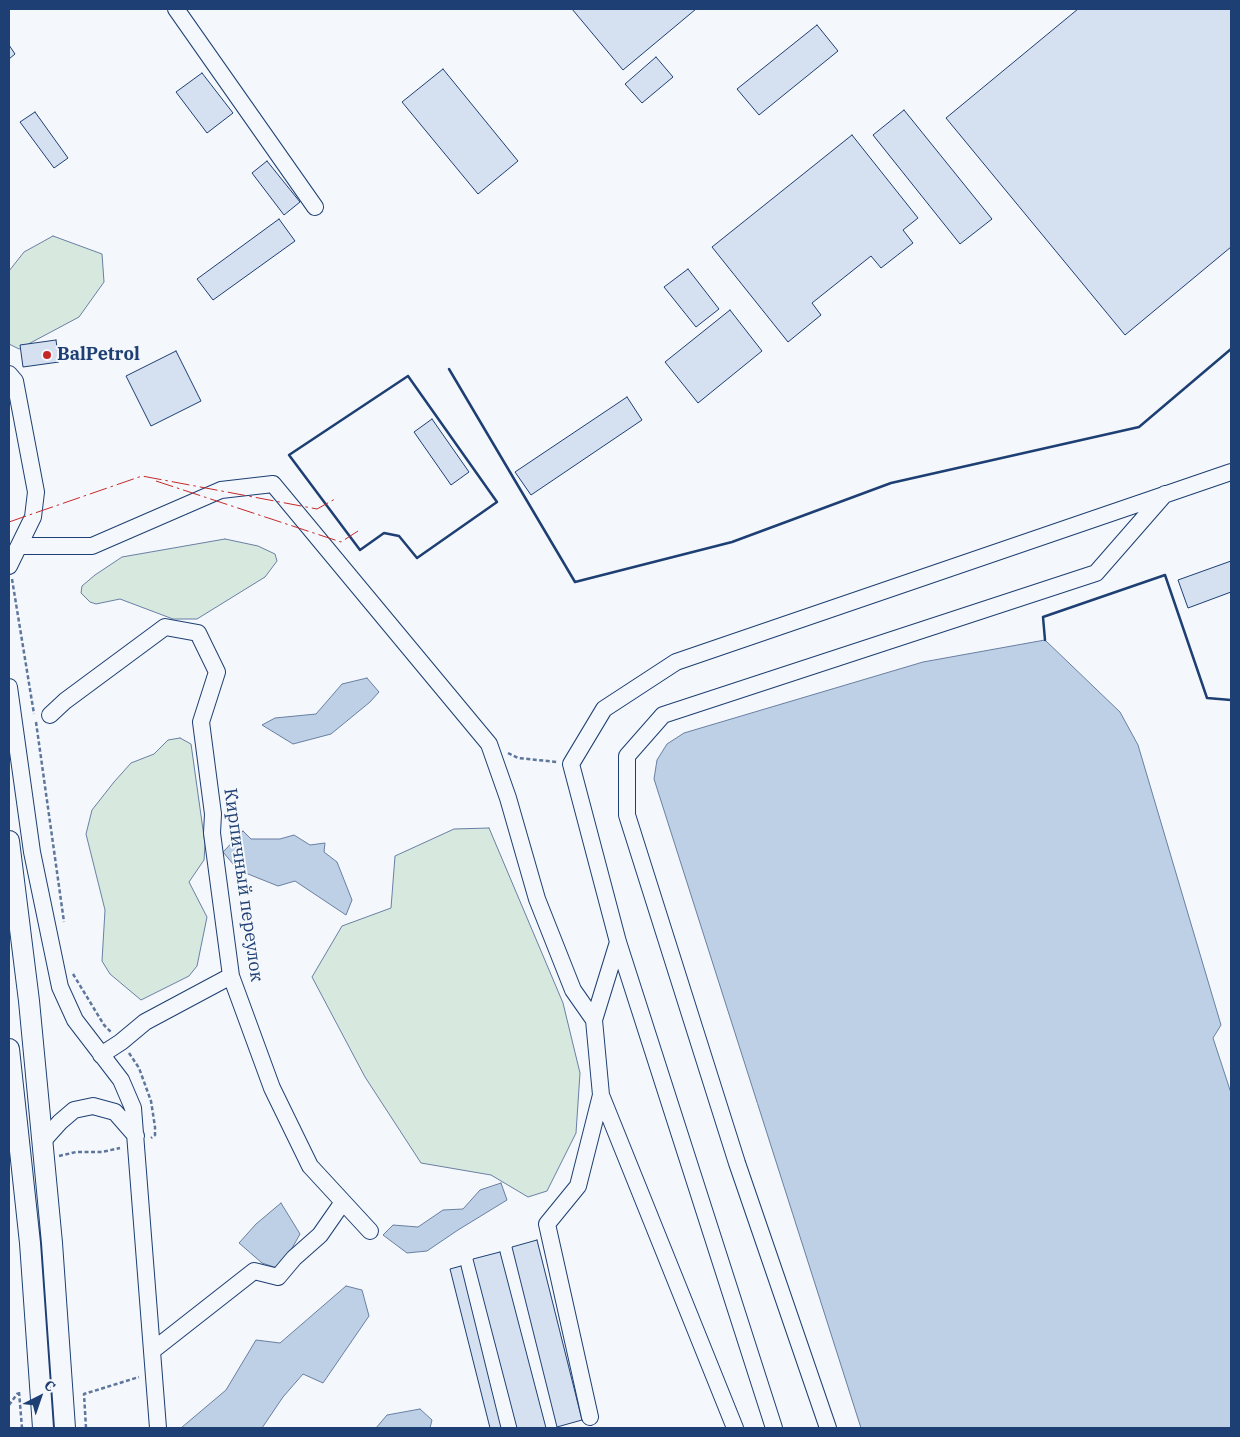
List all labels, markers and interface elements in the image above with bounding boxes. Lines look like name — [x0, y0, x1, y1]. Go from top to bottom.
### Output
place label: BalPetrol — [57, 344, 140, 366]
marker: BalPetrol — [41, 349, 53, 361]
street label: Кирпичный переулок — [219, 787, 267, 983]
north arrow — [15, 1372, 65, 1422]
text: С — [40, 1376, 59, 1396]

